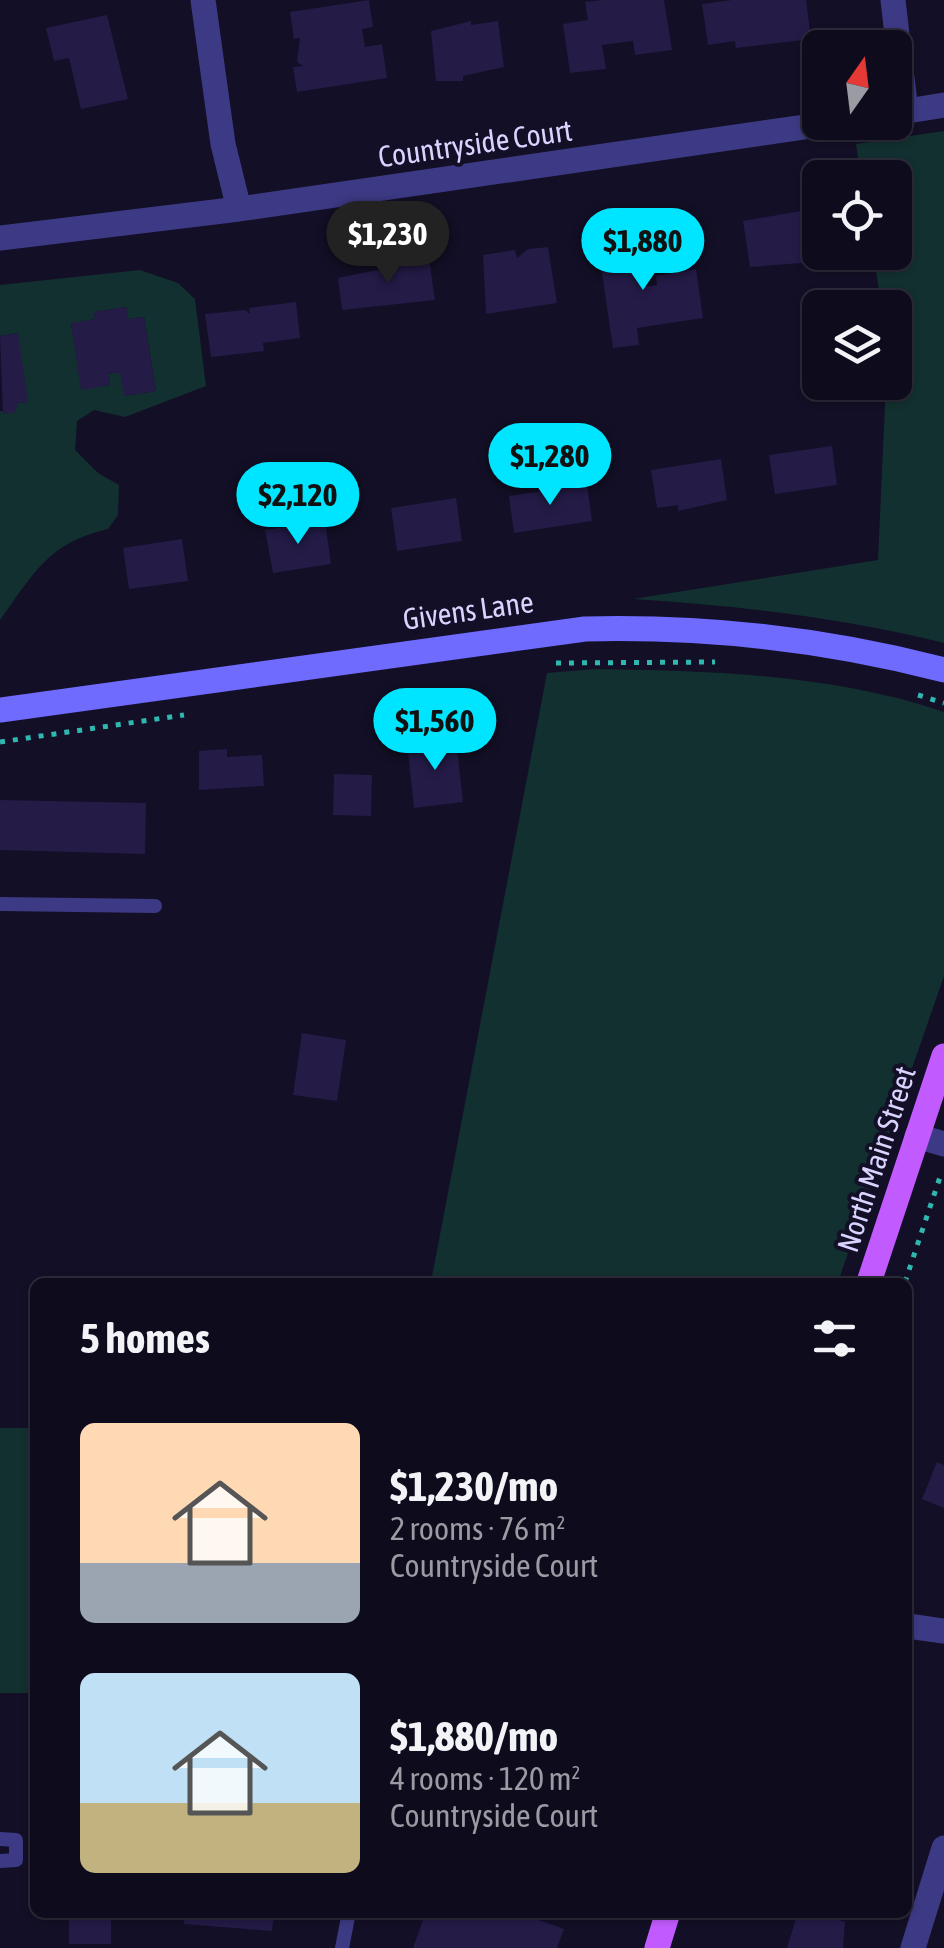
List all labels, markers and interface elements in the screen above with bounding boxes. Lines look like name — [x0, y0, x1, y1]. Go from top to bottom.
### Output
north arrow — [802, 30, 912, 140]
map controls — [802, 30, 912, 400]
street label: Countryside Court — [376, 113, 574, 173]
button: locate — [802, 160, 912, 270]
pin: $1,230 — [307, 201, 469, 286]
pin: $1,880 — [562, 208, 724, 293]
text: $1,230 — [348, 215, 428, 252]
text: $1,880 — [603, 222, 683, 259]
button: layers — [802, 290, 912, 400]
pin: $1,280 — [469, 423, 631, 508]
text: $1,280 — [510, 437, 590, 474]
pin: $2,120 — [217, 462, 379, 547]
text: $2,120 — [258, 476, 338, 513]
street label: Givens Lane — [401, 584, 535, 636]
pin: $1,560 — [354, 688, 516, 773]
text: $1,560 — [395, 702, 475, 739]
street label: North Main Street — [830, 1062, 922, 1256]
icon: filters — [807, 1311, 862, 1366]
text: 5 homes — [80, 1314, 210, 1362]
text: $1,230/mo — [390, 1462, 558, 1510]
icon: home — [160, 1463, 280, 1583]
text: 2 rooms · 76 m² — [390, 1510, 565, 1547]
text: Countryside Court — [390, 1547, 598, 1584]
text: $1,880/mo — [390, 1712, 558, 1760]
icon: home — [160, 1713, 280, 1833]
text: 4 rooms · 120 m² — [390, 1760, 580, 1797]
text: Countryside Court — [390, 1797, 598, 1834]

